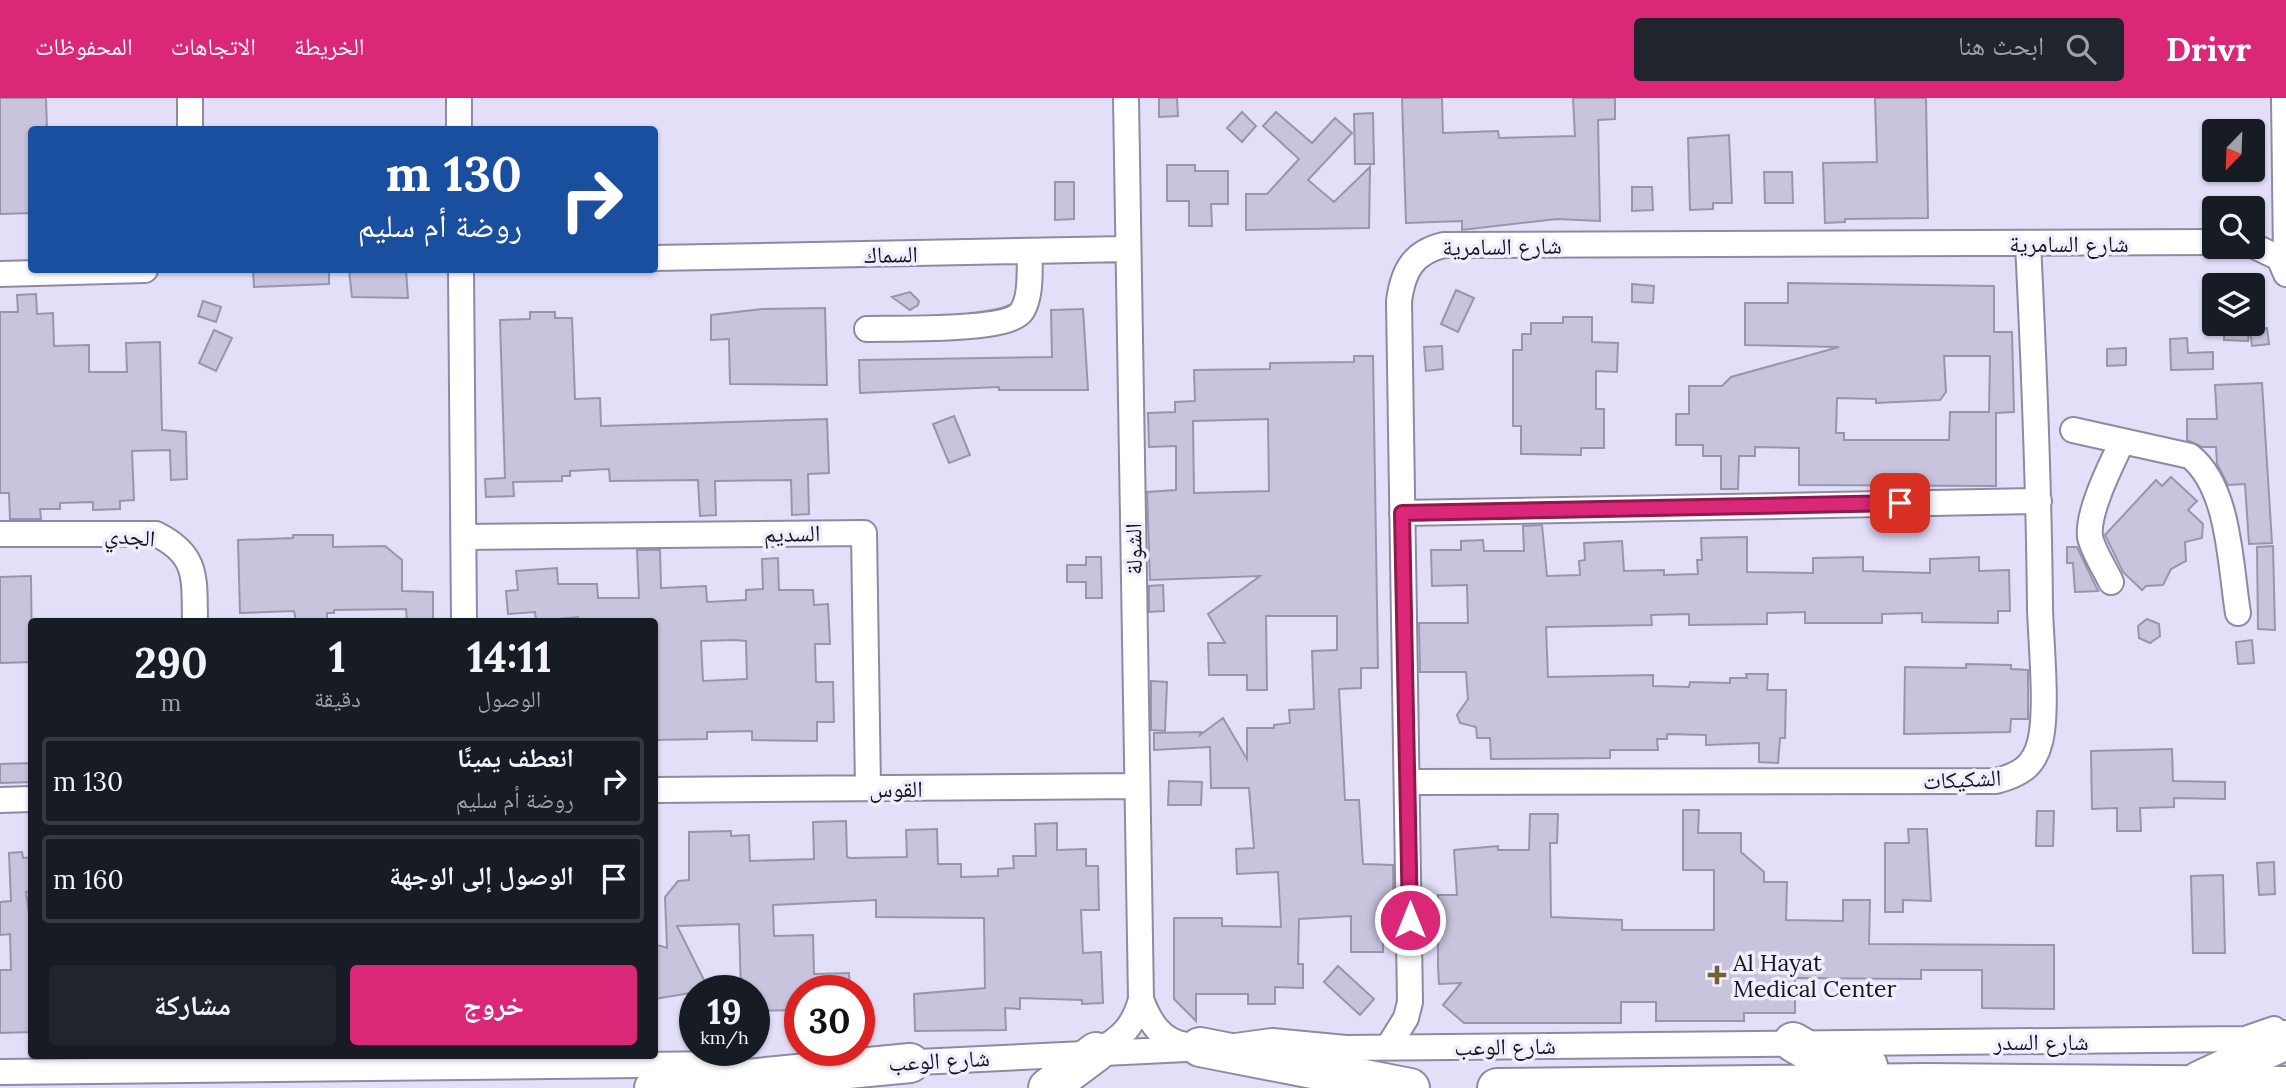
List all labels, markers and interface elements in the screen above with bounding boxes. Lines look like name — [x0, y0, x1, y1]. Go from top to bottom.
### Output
search box — [1634, 18, 2124, 81]
text: Drivr — [2166, 28, 2251, 70]
text: ابحث هنا — [1958, 29, 2044, 62]
icon: search — [2062, 30, 2100, 68]
text: المحفوظات — [35, 31, 133, 62]
text: الاتجاهات — [171, 31, 256, 62]
text: الخريطة — [294, 31, 365, 62]
north arrow — [2202, 119, 2264, 182]
map controls — [2202, 119, 2265, 336]
text: 130 m — [386, 142, 522, 204]
icon: right — [546, 154, 637, 245]
button: search — [2202, 196, 2265, 259]
text: روضة أم سليم — [358, 205, 522, 246]
street label: شارع السامرية — [2009, 229, 2129, 259]
street label: شارع السامرية — [1442, 230, 1562, 263]
street label: السماك — [864, 239, 918, 269]
button: layers — [2202, 273, 2265, 336]
pin — [1870, 473, 1930, 533]
icon: arrive — [1881, 484, 1919, 522]
street label: السديم — [763, 518, 821, 550]
street label: الجدي — [103, 519, 157, 557]
street label: الشولة — [1118, 523, 1148, 575]
text: 1 — [329, 630, 346, 684]
text: 14:11 — [467, 630, 552, 684]
text: 290 — [134, 636, 208, 690]
text: دقيقة — [314, 684, 361, 713]
text: الوصول — [478, 684, 541, 713]
text: m — [161, 688, 181, 717]
text: انعطف يمينًا — [457, 741, 574, 774]
icon: right — [595, 762, 633, 800]
street label: الشكيكات — [1922, 762, 2002, 796]
text: 130 m — [53, 765, 123, 798]
street label: القوس — [869, 774, 923, 803]
text: روضة أم سليم — [456, 785, 574, 814]
text: الوصول إلى الوجهة — [389, 859, 574, 892]
icon: arrive — [595, 860, 633, 898]
text: 160 m — [53, 863, 124, 896]
position arrow — [1373, 883, 1447, 957]
place label: Al Hayat Medical Center — [1732, 948, 1897, 1003]
button: مشاركة — [49, 965, 336, 1045]
button: خروج — [350, 965, 637, 1045]
marker: Al Hayat Medical Center — [1707, 965, 1727, 985]
speed limit sign: 30 — [784, 975, 875, 1066]
text: 19 — [707, 989, 742, 1034]
text: km/h — [700, 1026, 749, 1049]
street label: شارع السدر — [1992, 1027, 2089, 1057]
street label: شارع الوعب — [1454, 1031, 1556, 1062]
street label: شارع الوعب — [888, 1043, 990, 1078]

